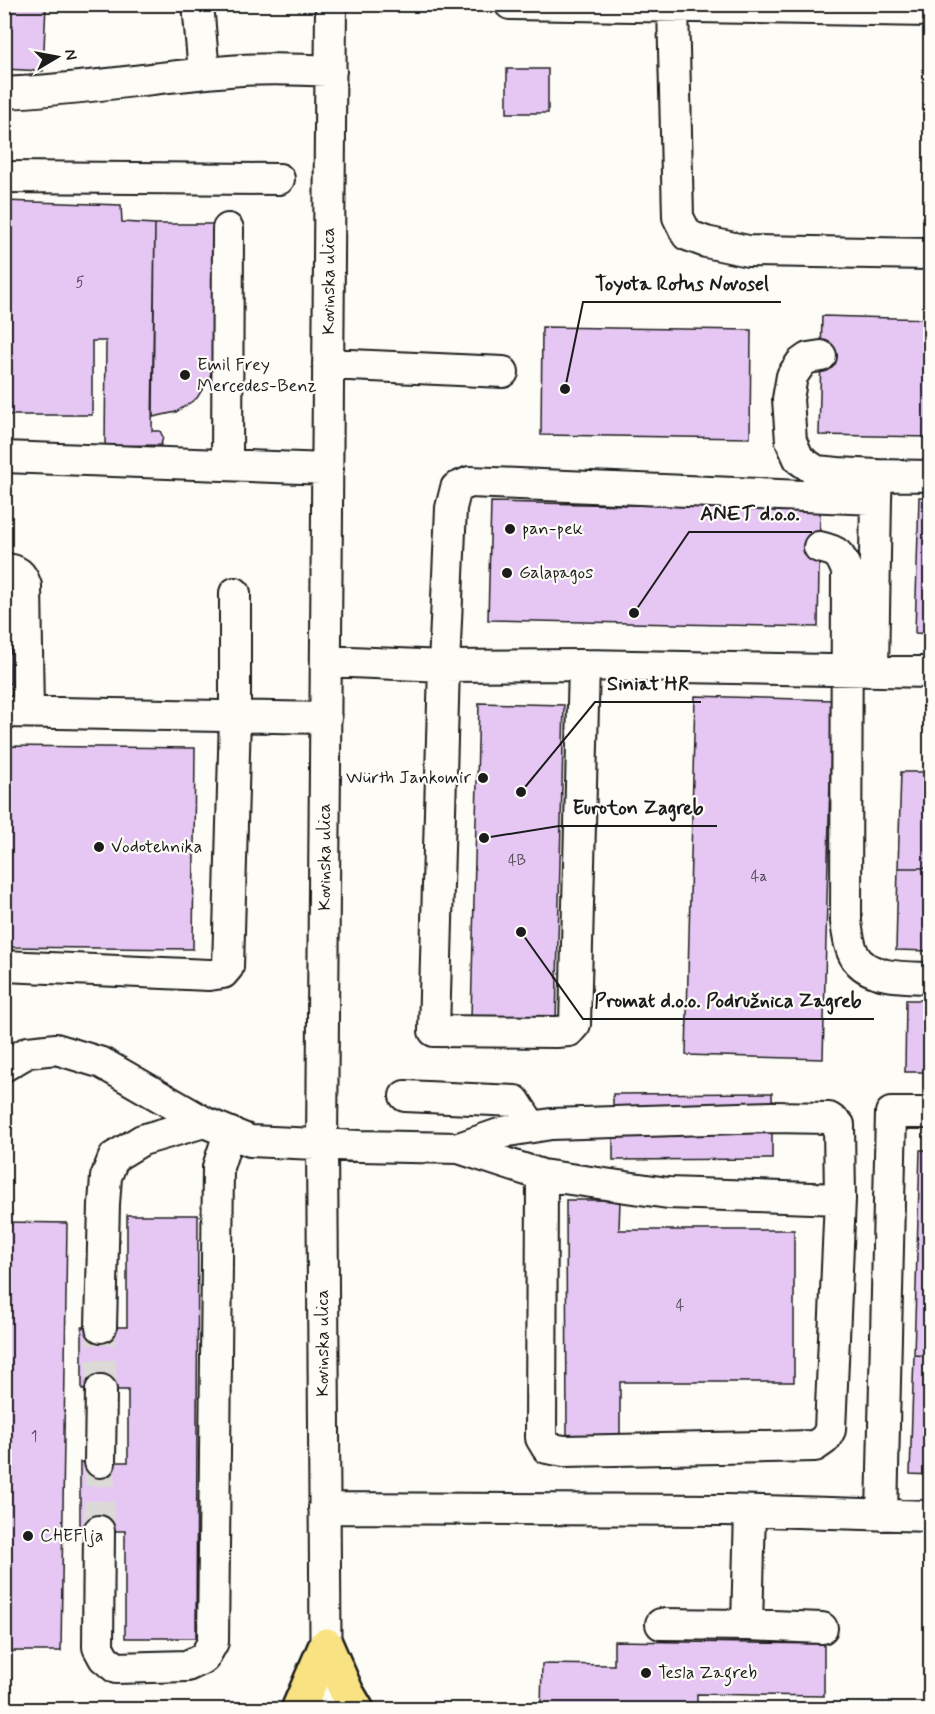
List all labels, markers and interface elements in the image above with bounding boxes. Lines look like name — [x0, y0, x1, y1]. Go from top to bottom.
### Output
north arrow — [27, 27, 87, 87]
text: N — [59, 48, 82, 62]
street label: Kovinska ulica — [317, 227, 341, 335]
callout: Toyota Rotus Novosel — [583, 264, 781, 302]
text: Toyota Rotus Novosel — [595, 271, 769, 298]
house number: 5 — [75, 273, 85, 293]
place label: Emil Frey Mercedes-Benz — [197, 353, 317, 398]
marker: Emil Frey Mercedes-Benz — [178, 368, 192, 382]
callout: ANET d.o.o. — [689, 494, 812, 532]
text: ANET d.o.o. — [700, 501, 800, 528]
place label: pan-pek — [522, 517, 583, 541]
marker: pan-pek — [503, 522, 517, 536]
place label: Galapagos — [519, 561, 593, 585]
marker: Galapagos — [500, 566, 514, 580]
callout: Siniat HR — [595, 664, 701, 702]
text: Siniat HR — [607, 671, 689, 698]
place label: Würth Jankomir — [346, 766, 472, 790]
marker: Würth Jankomir — [476, 771, 490, 785]
callout: Euroton Zagreb — [559, 788, 717, 826]
text: Euroton Zagreb — [572, 795, 704, 822]
street label: Kovinska ulica — [313, 803, 337, 911]
place label: Vodotehnika — [111, 835, 202, 859]
marker: Vodotehnika — [92, 840, 106, 854]
house number: 4B — [508, 851, 526, 871]
house number: 4a — [751, 867, 768, 887]
callout: Promat d.o.o. Podružnica Zagreb — [583, 981, 874, 1019]
text: Promat d.o.o. Podružnica Zagreb — [594, 988, 862, 1015]
street label: Kovinska ulica — [311, 1289, 335, 1397]
house number: 4 — [676, 1296, 685, 1316]
house number: 1 — [31, 1427, 37, 1447]
place label: CHEFlja — [40, 1524, 104, 1548]
marker: CHEFlja — [21, 1529, 35, 1543]
place label: Tesla Zagreb — [658, 1661, 757, 1687]
marker: Tesla Zagreb — [639, 1666, 653, 1680]

